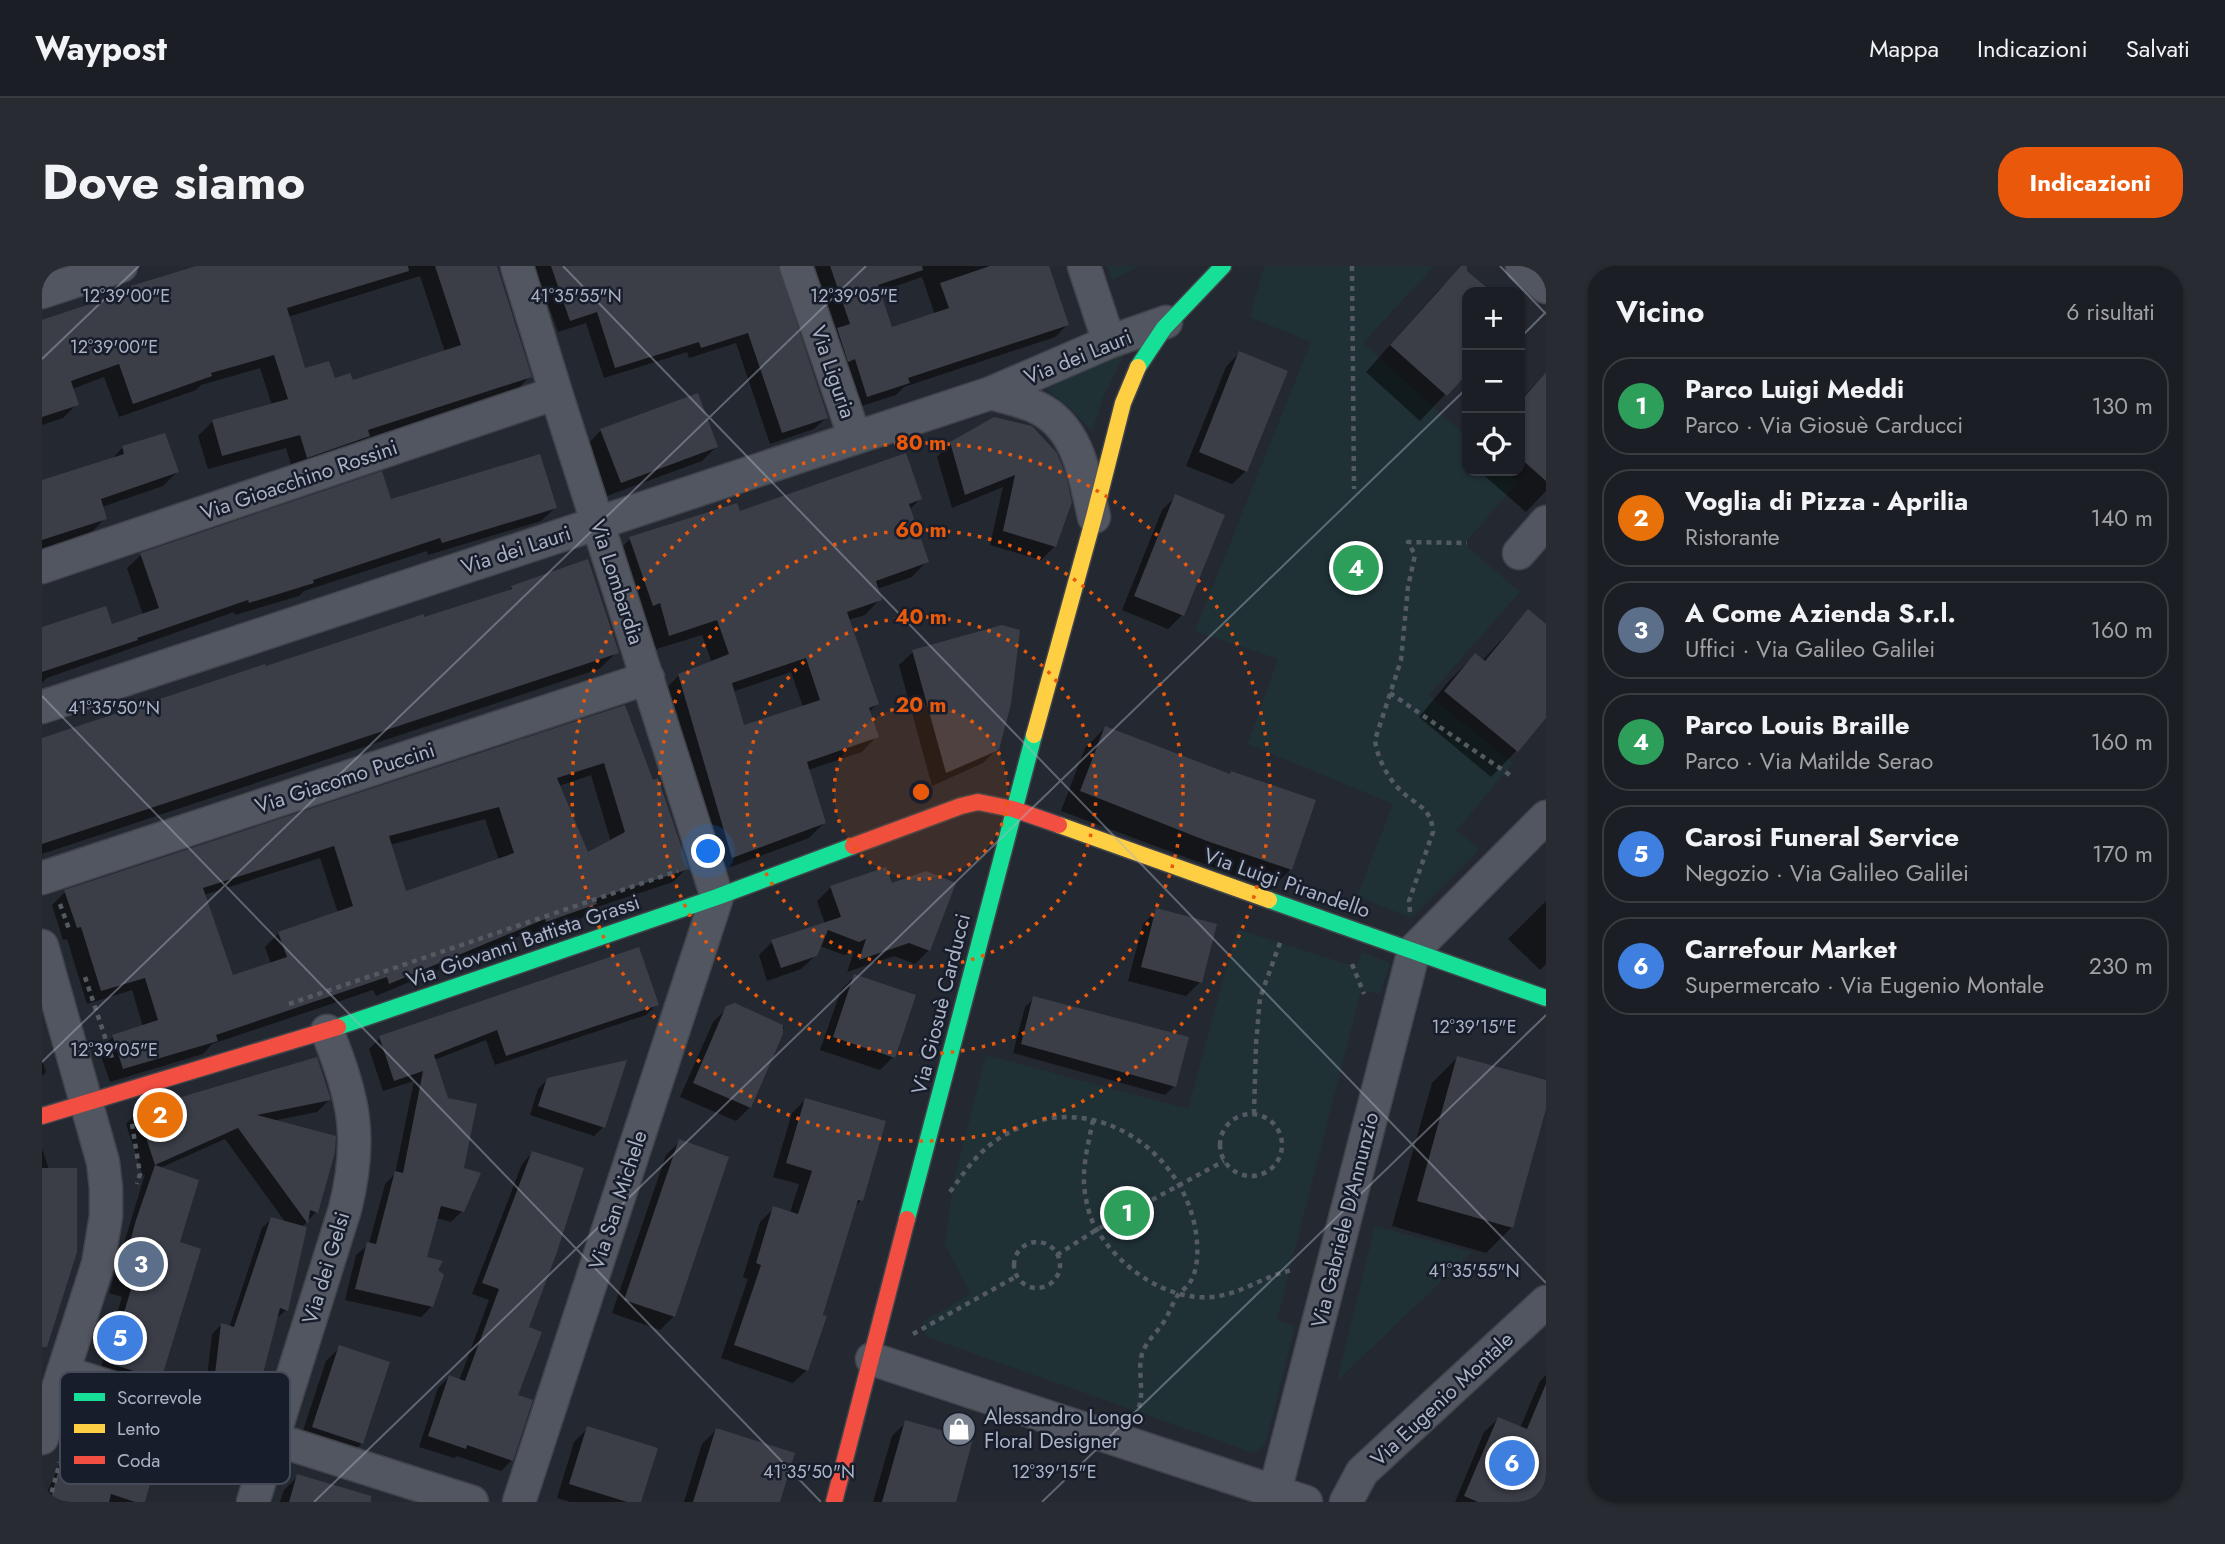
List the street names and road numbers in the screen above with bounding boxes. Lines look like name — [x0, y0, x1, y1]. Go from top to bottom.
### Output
street label: Via Liguria — [803, 322, 863, 422]
street label: Via dei Lauri — [1020, 322, 1136, 392]
street label: Via Gioacchino Rossini — [196, 432, 402, 528]
street label: Via Lombardia — [583, 516, 651, 648]
street label: Via dei Lauri — [457, 518, 575, 582]
street label: Via Giacomo Puccini — [251, 735, 439, 821]
street label: Via Luigi Pirandello — [1200, 840, 1374, 926]
street label: Via Giovanni Battista Grassi — [402, 887, 644, 995]
street label: Via Giosuè Carducci — [904, 910, 978, 1098]
street label: Via Gabriele D'Annunzio — [1304, 1109, 1386, 1331]
street label: Via San Michele — [581, 1126, 655, 1273]
street label: Via dei Gelsi — [295, 1208, 357, 1328]
street label: Via Eugenio Montale — [1364, 1325, 1520, 1473]

